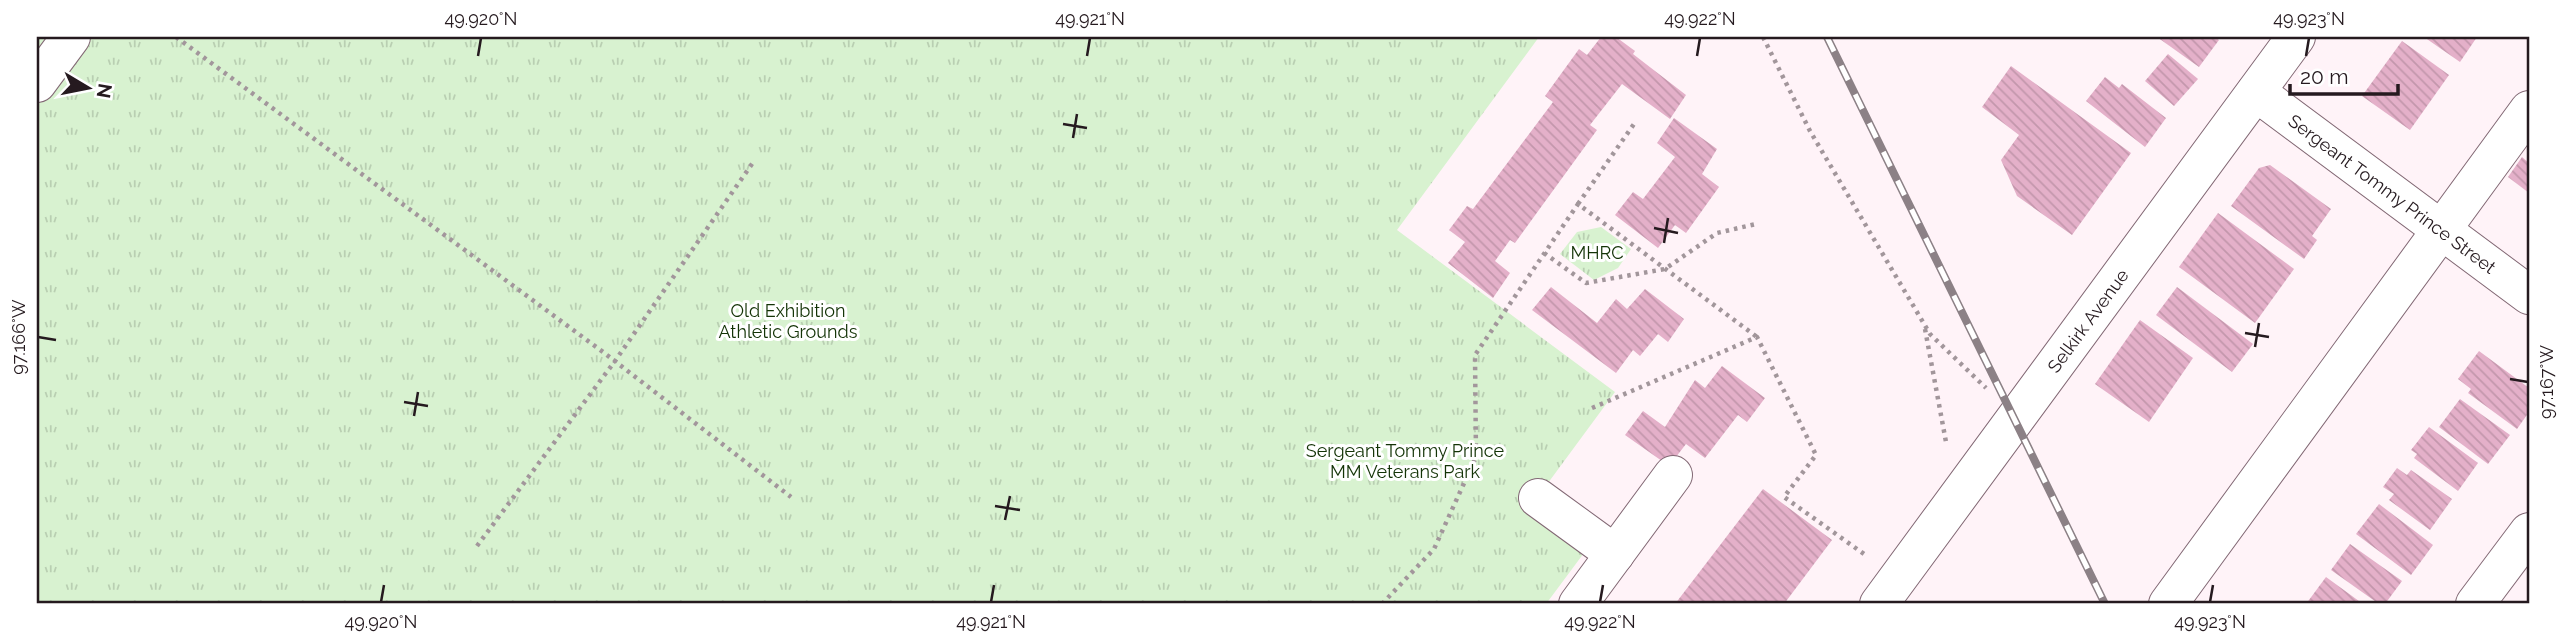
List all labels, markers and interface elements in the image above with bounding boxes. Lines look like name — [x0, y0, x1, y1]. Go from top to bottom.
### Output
text: 49.920°N — [444, 8, 518, 29]
text: 49.921°N — [1055, 8, 1125, 29]
text: 49.922°N — [1664, 8, 1736, 29]
text: 49.923°N — [2273, 8, 2345, 29]
north arrow — [52, 52, 122, 122]
scale bar — [2290, 52, 2398, 96]
text: 20 m — [2300, 64, 2348, 89]
text: N — [93, 82, 117, 100]
street label: Sergeant Tommy Prince Street — [2285, 110, 2500, 277]
park label: MHRC — [1570, 242, 1624, 263]
street label: Selkirk Avenue — [2043, 264, 2133, 376]
text: 97.166°W — [8, 299, 29, 375]
park label: Old Exhibition Athletic Grounds — [719, 300, 858, 342]
text: 97.167°W — [2536, 345, 2557, 419]
park label: Sergeant Tommy Prince MM Veterans Park — [1306, 440, 1505, 482]
text: 49.920°N — [344, 611, 418, 632]
text: 49.921°N — [956, 611, 1026, 632]
text: 49.922°N — [1564, 611, 1636, 632]
text: 49.923°N — [2174, 611, 2246, 632]

